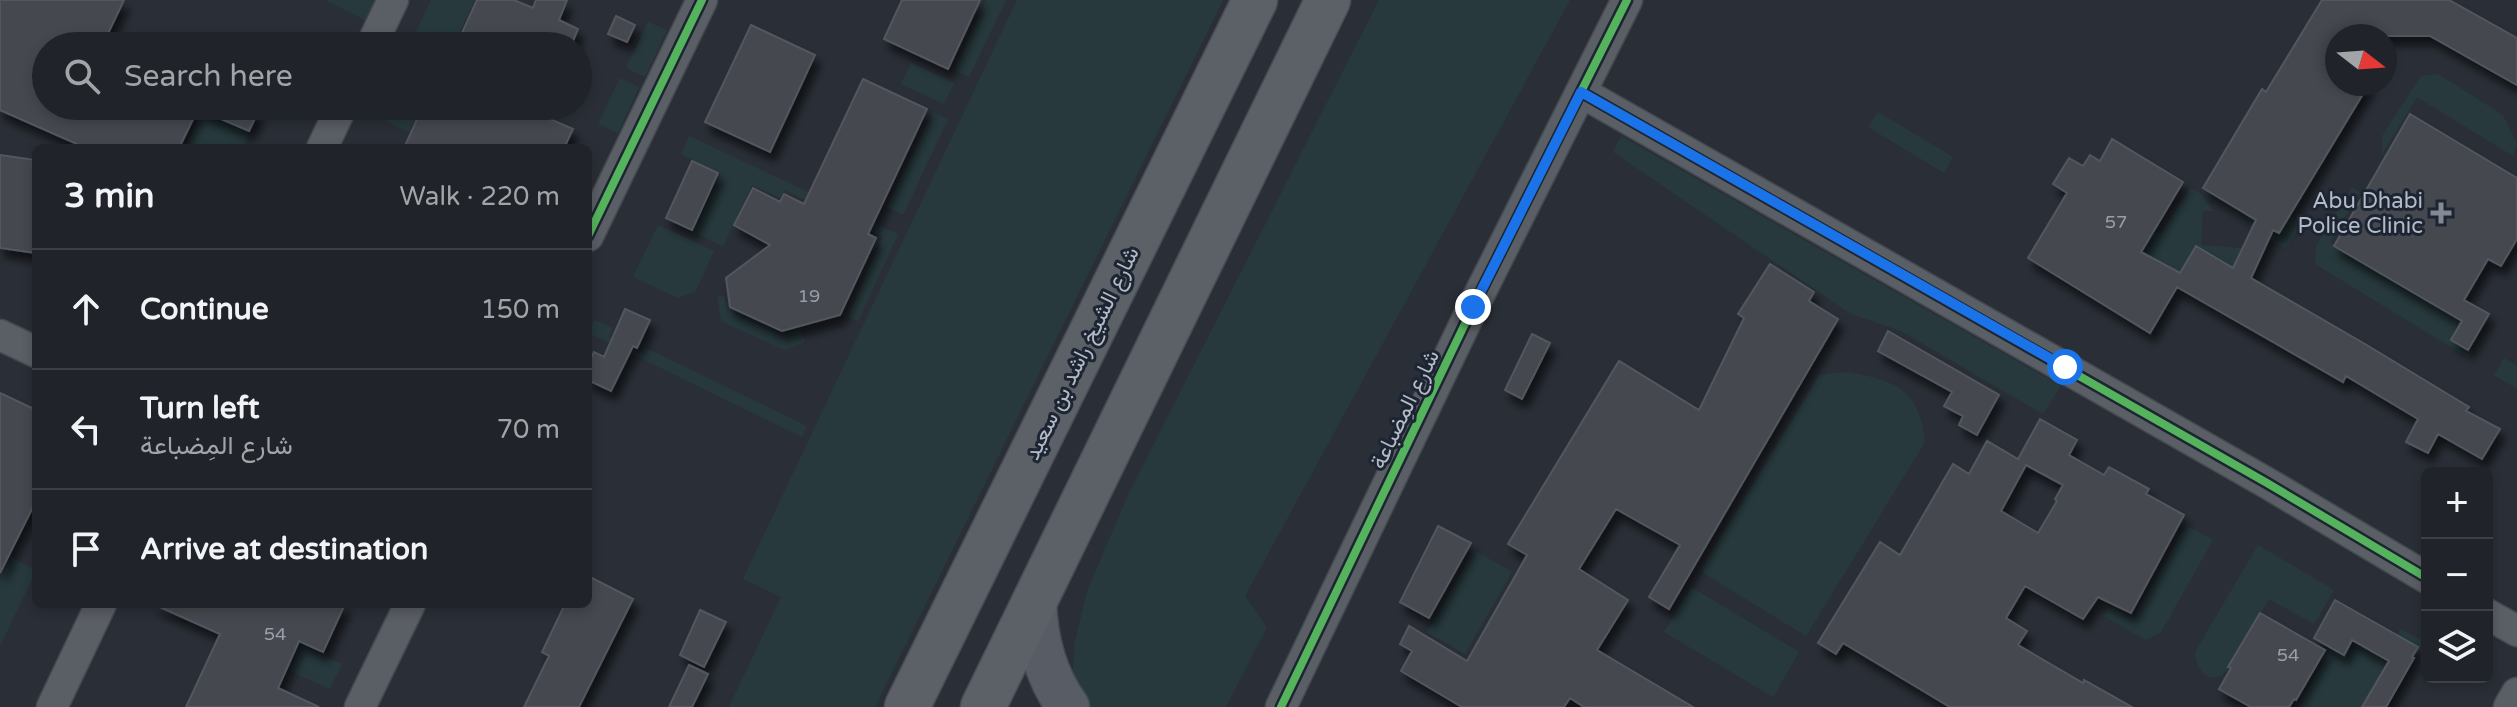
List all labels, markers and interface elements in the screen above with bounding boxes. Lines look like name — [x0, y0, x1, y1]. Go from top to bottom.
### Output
north arrow — [2325, 24, 2397, 96]
search box — [32, 32, 592, 120]
icon: search — [60, 54, 104, 98]
text: Search here — [124, 58, 293, 95]
text: 3 min — [64, 176, 155, 217]
text: Walk · 220 m — [400, 181, 560, 212]
place label: Abu Dhabi Police Clinic — [2298, 188, 2423, 239]
marker: Abu Dhabi Police Clinic — [2430, 202, 2452, 224]
house number: 57 — [2105, 211, 2127, 233]
street label: شارع الشيخ راشد بن سعيد — [1019, 243, 1146, 465]
house number: 19 — [798, 285, 820, 307]
icon: ahead — [64, 287, 108, 331]
route end — [1455, 289, 1491, 325]
text: Continue — [140, 291, 269, 328]
text: 150 m — [480, 294, 560, 325]
street label: شارع المِضباعة — [1365, 346, 1446, 474]
route start — [2047, 349, 2083, 385]
text: Turn left — [140, 390, 259, 427]
icon: left — [64, 407, 108, 451]
text: 70 m — [497, 414, 560, 445]
text: شارع المِضباعة — [140, 430, 293, 461]
map controls — [2421, 467, 2493, 683]
button: + — [2421, 467, 2493, 539]
icon: arrive — [64, 527, 108, 571]
text: Arrive at destination — [140, 531, 428, 568]
button: − — [2421, 539, 2493, 611]
button: layers — [2421, 611, 2493, 683]
house number: 54 — [264, 623, 286, 645]
house number: 54 — [2277, 644, 2299, 666]

